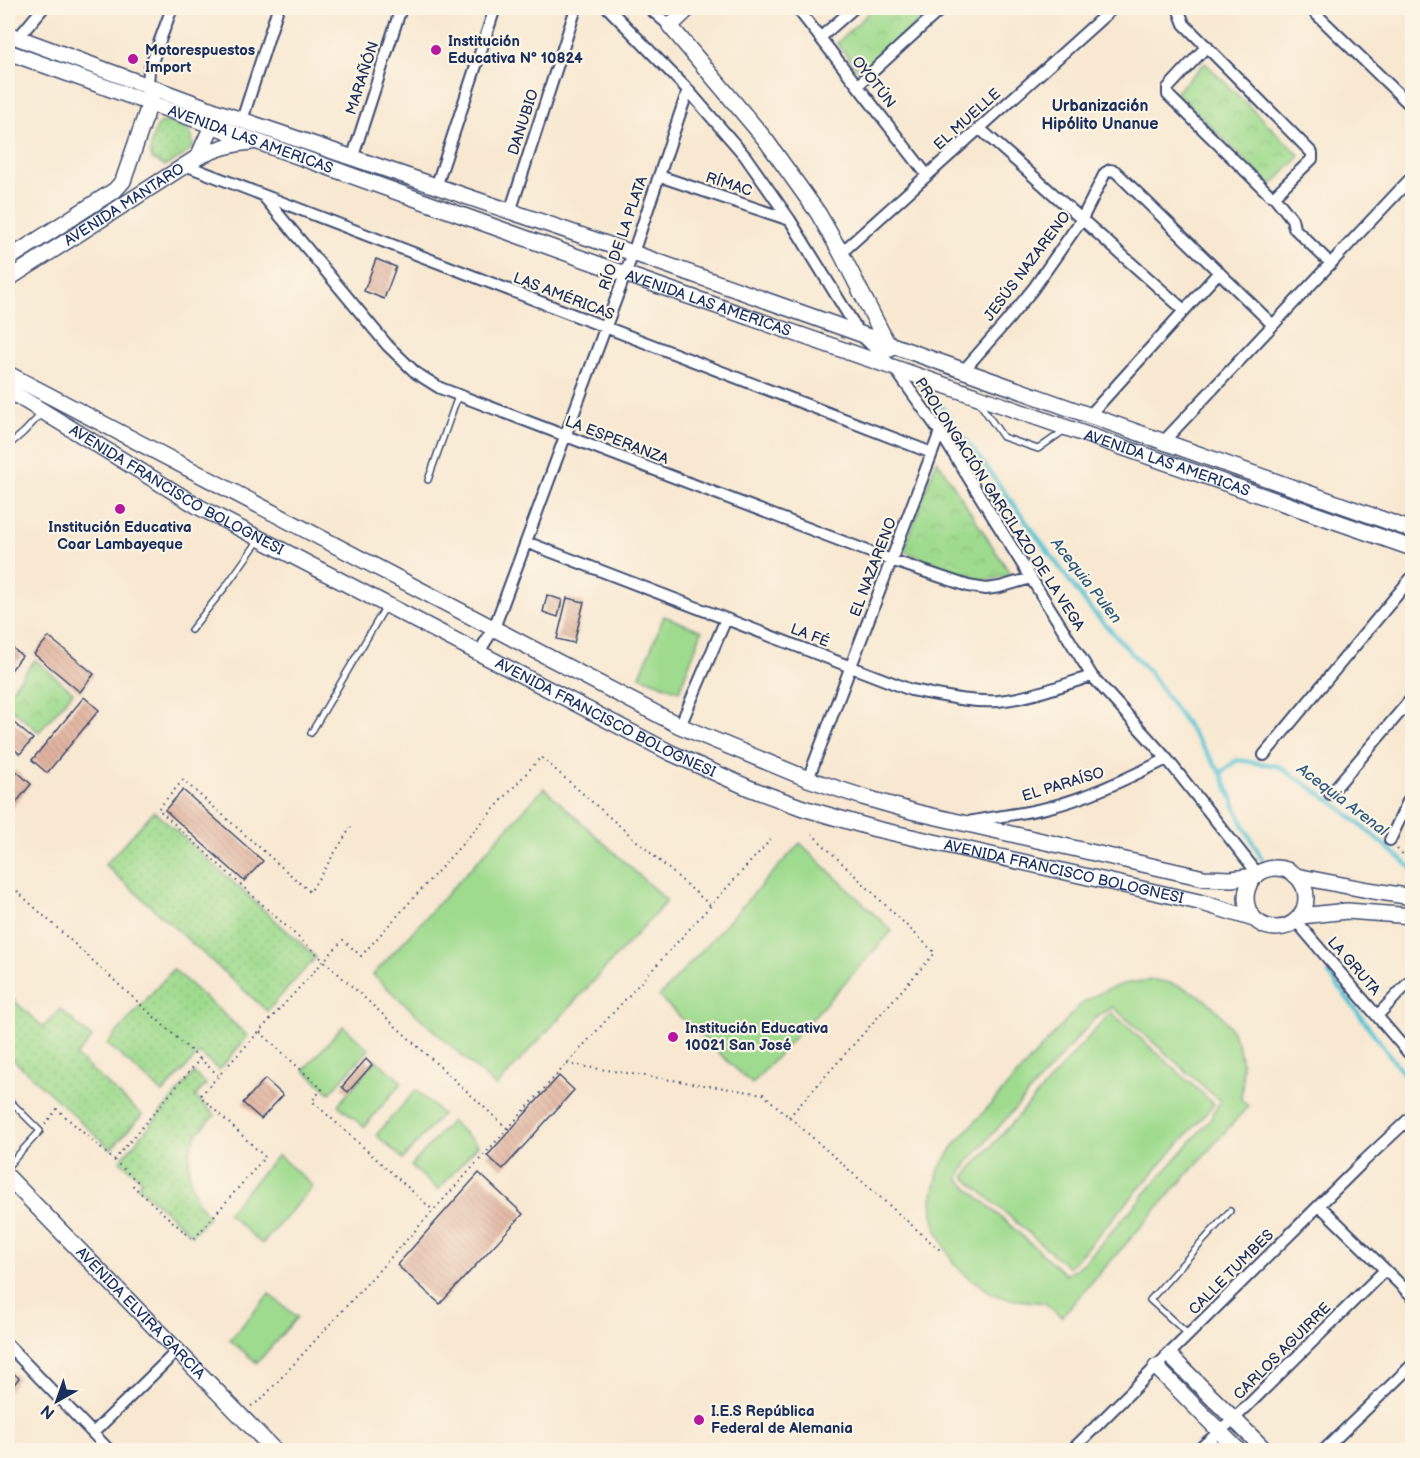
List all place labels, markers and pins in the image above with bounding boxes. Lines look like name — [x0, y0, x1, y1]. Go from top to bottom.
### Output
place label: Institución Educativa Nº 10824 — [448, 32, 583, 68]
place label: Motorespuestos Import — [145, 41, 255, 77]
marker: Institución Educativa Nº 10824 — [429, 43, 443, 57]
marker: Motorespuestos Import — [126, 52, 140, 66]
marker: Institución Educativa Coar Lambayeque — [113, 502, 127, 516]
place label: Institución Educativa Coar Lambayeque — [48, 518, 192, 554]
place label: Institución Educativa 10021 San José — [685, 1019, 828, 1055]
marker: Institución Educativa 10021 San José — [666, 1030, 680, 1044]
place label: I.E.S República Federal de Alemania — [711, 1402, 853, 1438]
marker: I.E.S República Federal de Alemania — [692, 1413, 706, 1427]

